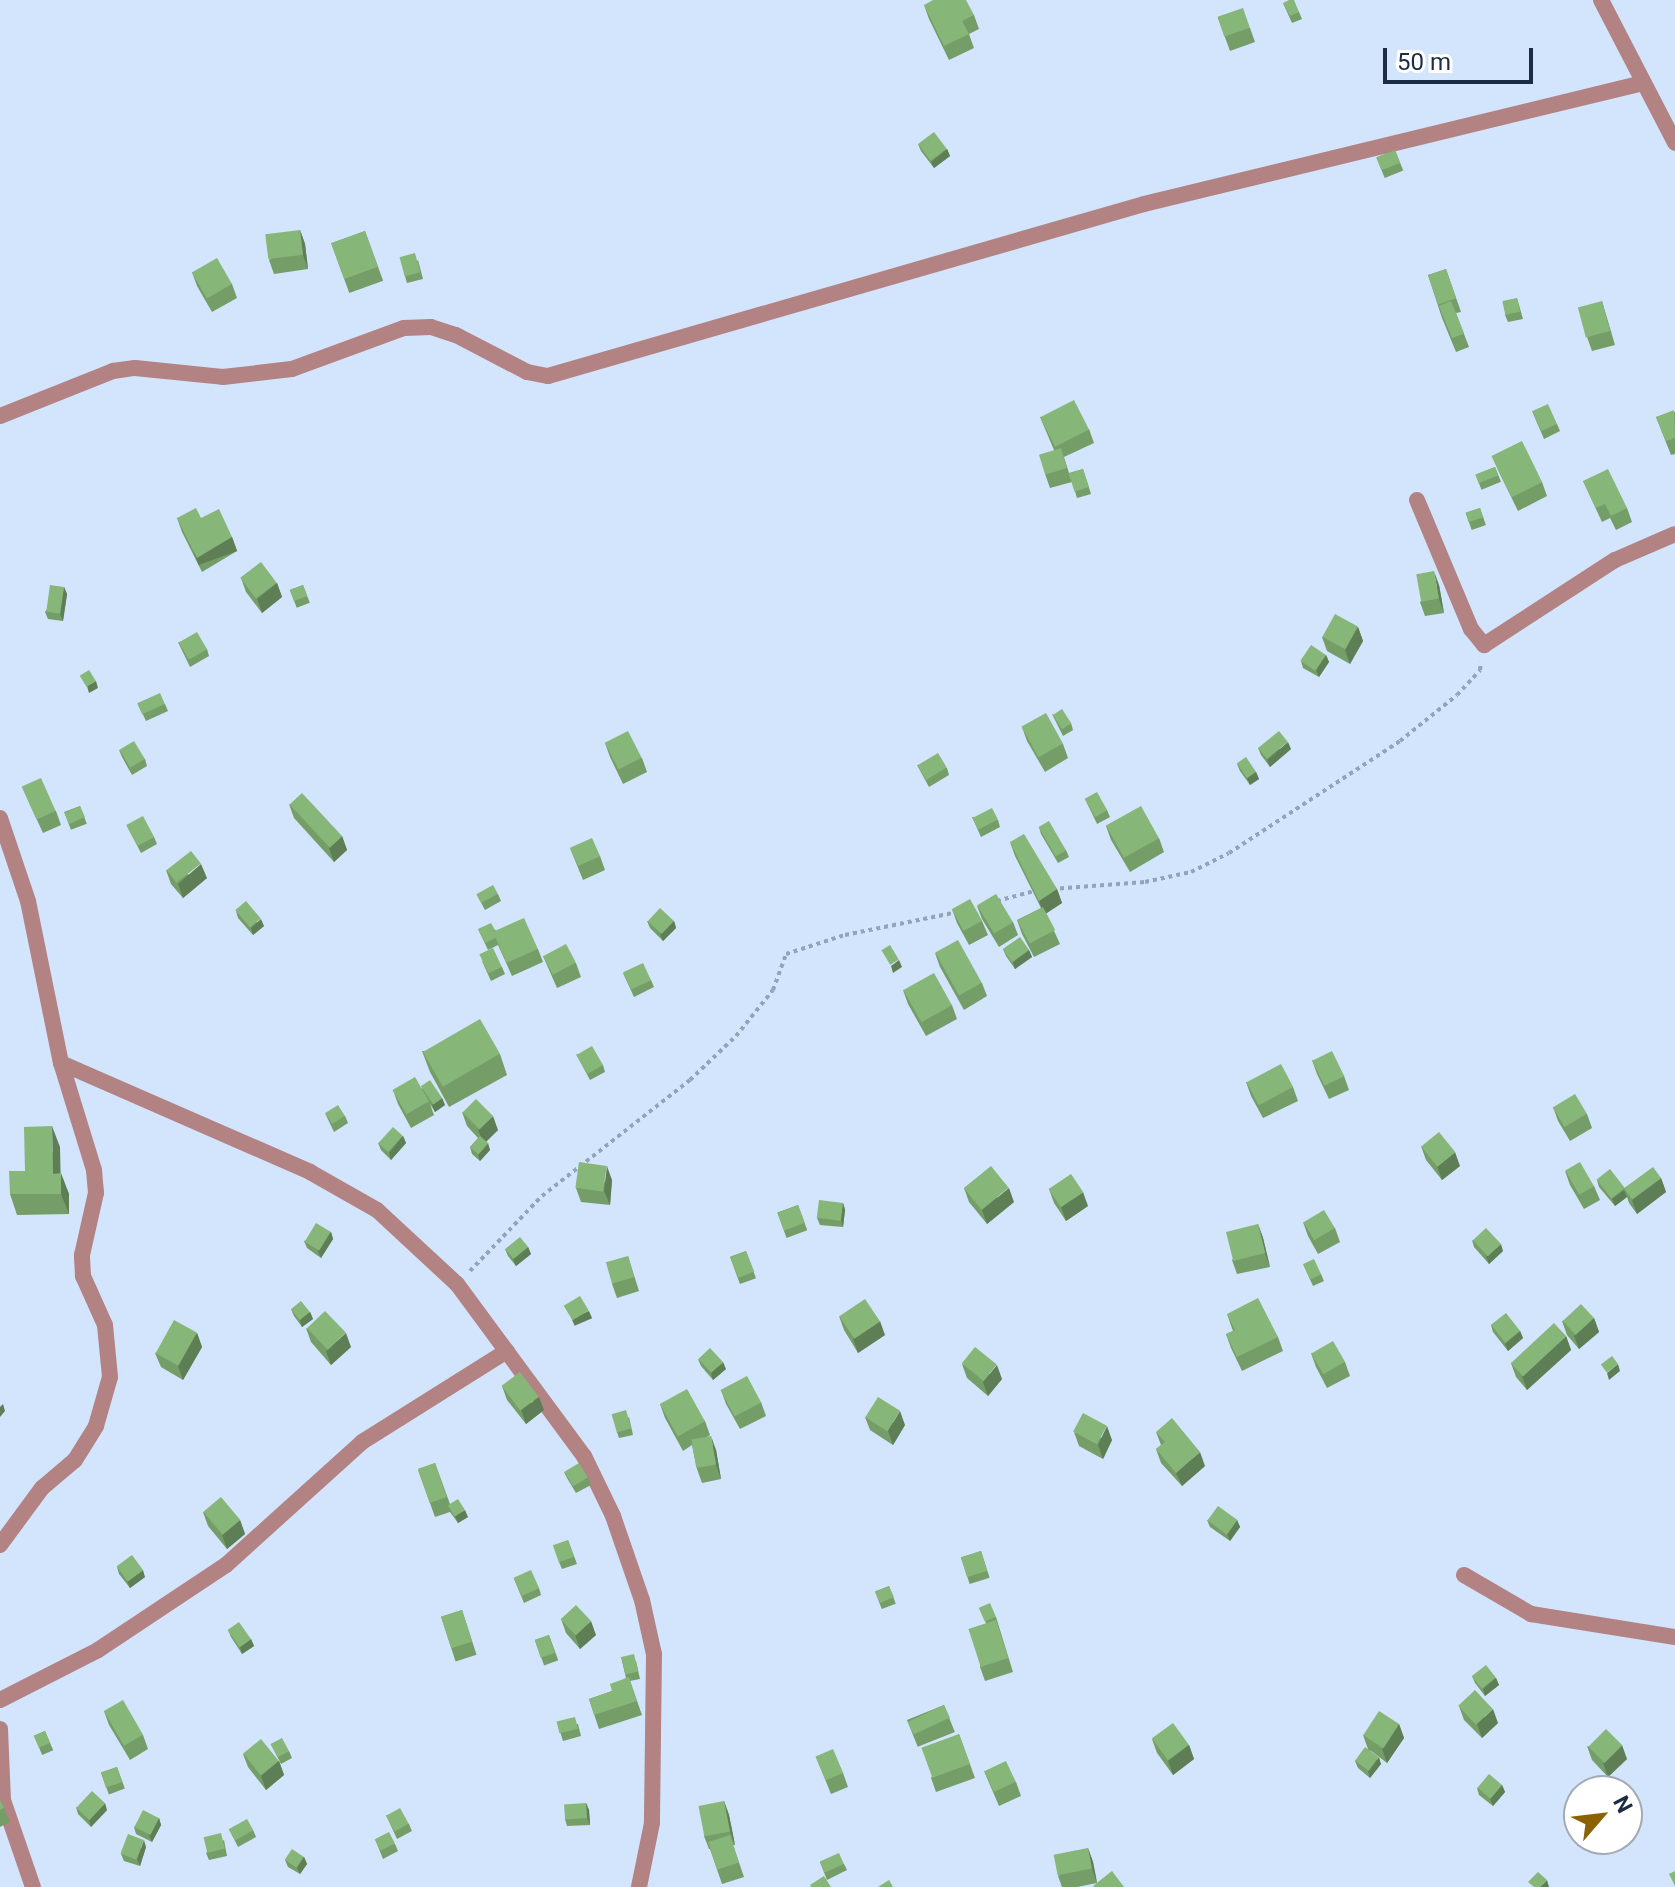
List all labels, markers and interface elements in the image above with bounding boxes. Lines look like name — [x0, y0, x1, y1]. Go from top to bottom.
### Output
scale bar — [1387, 32, 1537, 82]
text: 50 m — [1397, 48, 1451, 76]
north arrow — [1563, 1775, 1643, 1855]
text: N — [1608, 1792, 1638, 1817]

